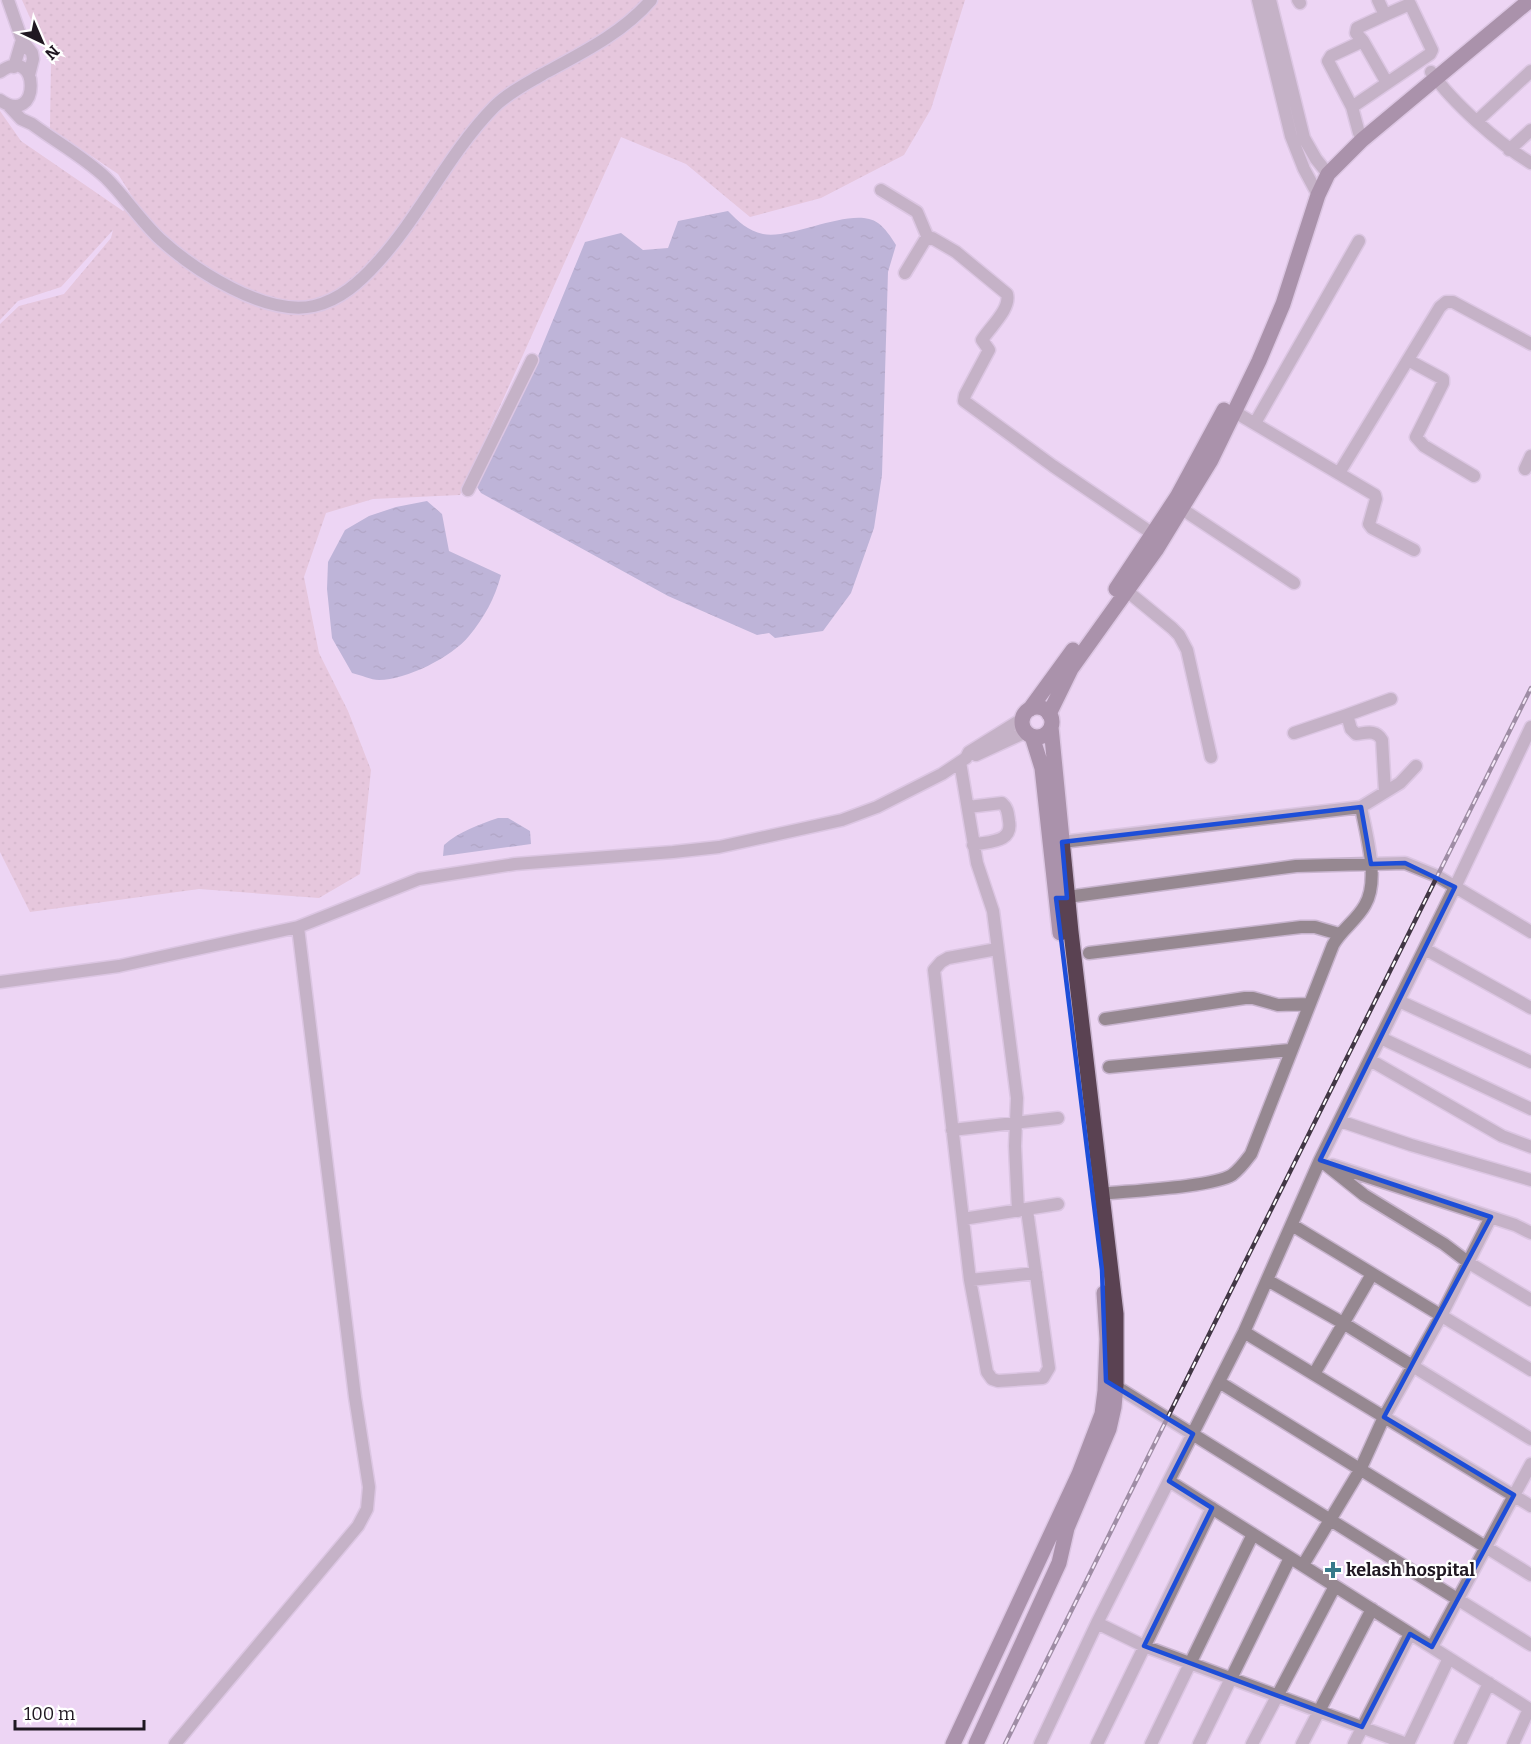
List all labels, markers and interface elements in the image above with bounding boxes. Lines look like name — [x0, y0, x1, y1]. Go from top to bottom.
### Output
north arrow — [12, 12, 72, 72]
text: N — [41, 41, 63, 64]
place label: kelash hospital — [1346, 1559, 1475, 1581]
marker: kelash hospital — [1324, 1561, 1342, 1579]
scale bar — [15, 1693, 144, 1731]
text: 100 m — [24, 1703, 75, 1725]

